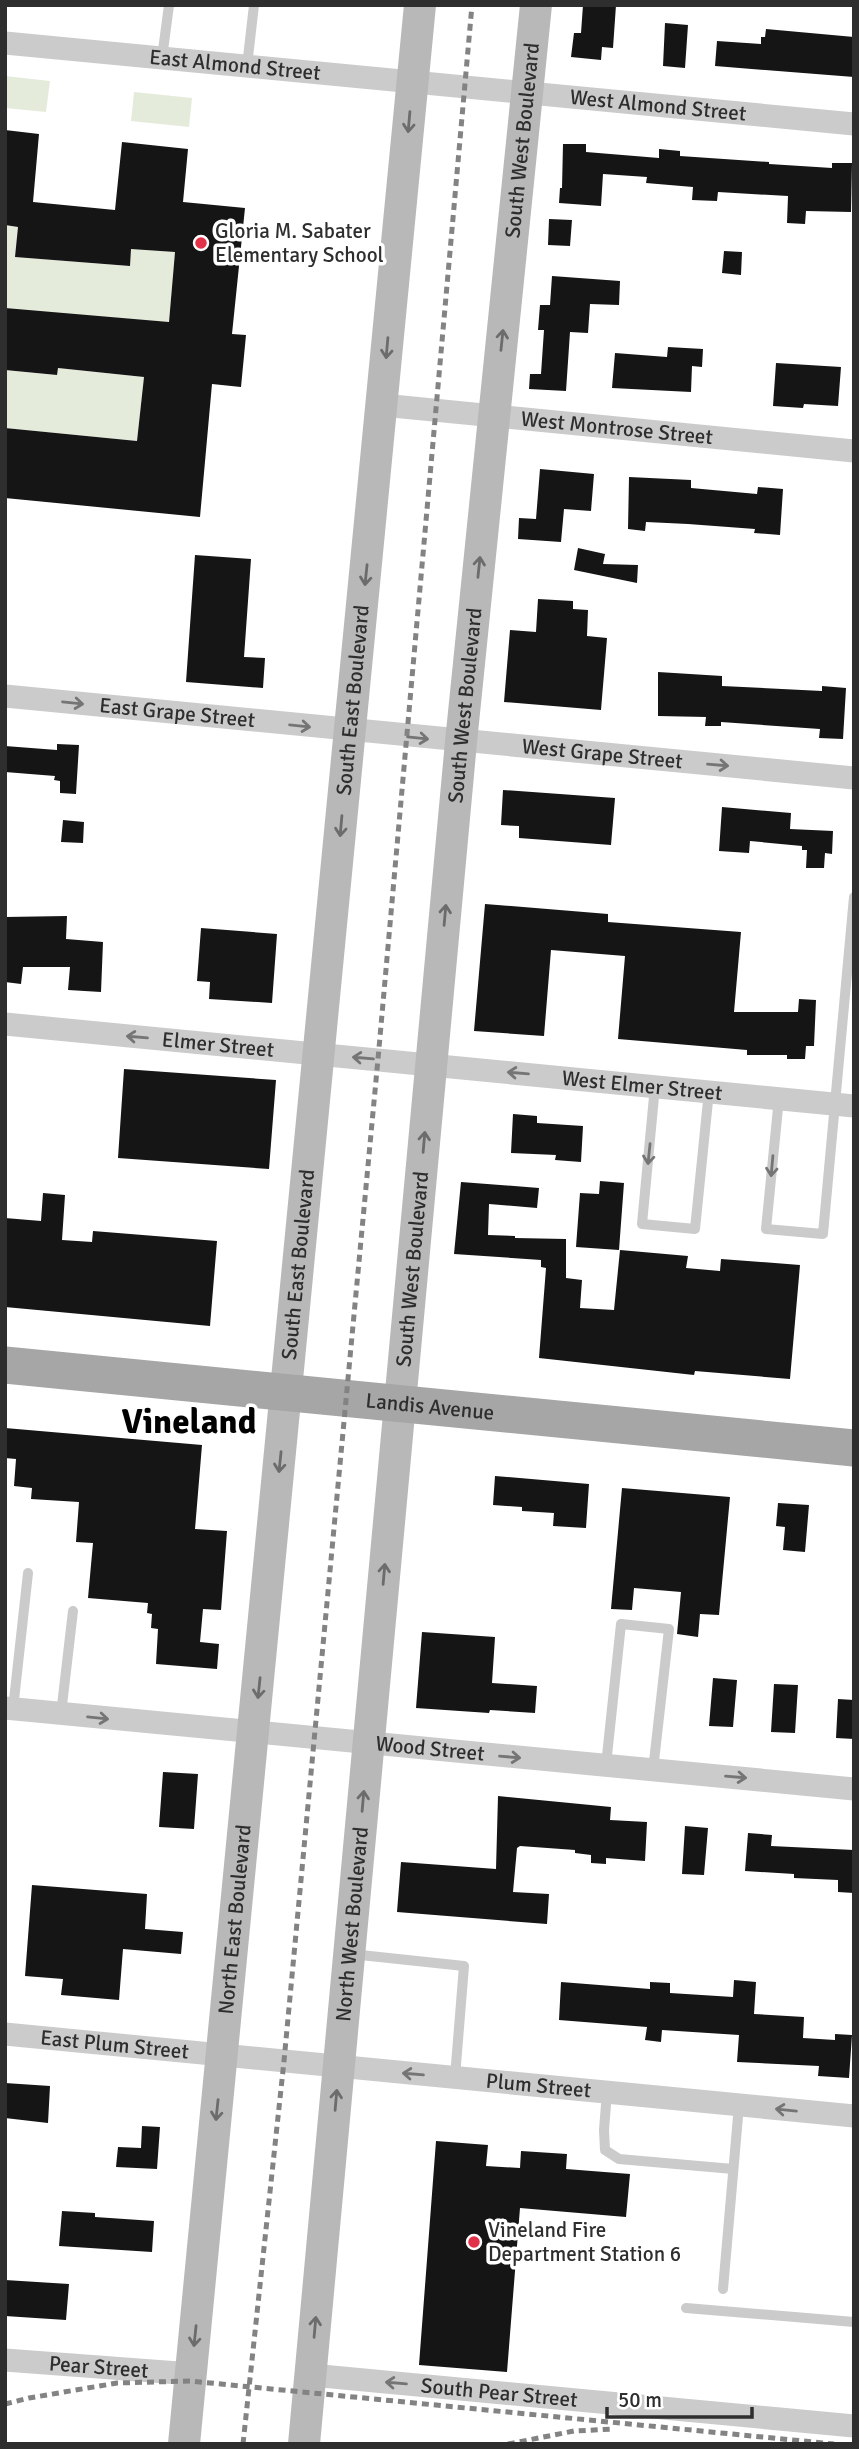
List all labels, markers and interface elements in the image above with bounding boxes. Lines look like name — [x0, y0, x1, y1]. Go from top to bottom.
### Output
street label: South West Boulevard — [499, 41, 545, 239]
street label: East Almond Street — [148, 44, 322, 86]
street label: West Almond Street — [569, 84, 747, 127]
one-way arrow — [402, 110, 415, 133]
place label: Gloria M. Sabater Elementary School — [215, 218, 384, 268]
marker: Gloria M. Sabater Elementary School — [193, 235, 209, 251]
one-way arrow — [496, 330, 509, 352]
one-way arrow — [381, 337, 394, 359]
street label: West Montrose Street — [520, 406, 714, 450]
one-way arrow — [473, 556, 486, 578]
one-way arrow — [359, 563, 372, 586]
street label: South East Boulevard — [331, 604, 375, 797]
street label: South West Boulevard — [442, 606, 488, 804]
street label: East Grape Street — [98, 692, 256, 733]
one-way arrow — [61, 697, 84, 710]
one-way arrow — [288, 720, 310, 733]
one-way arrow — [407, 731, 429, 744]
street label: West Grape Street — [521, 733, 684, 774]
one-way arrow — [706, 759, 729, 772]
one-way arrow — [335, 814, 348, 837]
one-way arrow — [439, 904, 452, 927]
street label: Elmer Street — [161, 1026, 275, 1063]
one-way arrow — [126, 1030, 148, 1043]
one-way arrow — [352, 1051, 375, 1064]
street label: West Elmer Street — [561, 1065, 723, 1106]
one-way arrow — [507, 1066, 529, 1079]
one-way arrow — [418, 1131, 431, 1153]
one-way arrow — [642, 1142, 655, 1164]
one-way arrow — [766, 1154, 779, 1177]
street label: South East Boulevard — [276, 1168, 320, 1361]
street label: South West Boulevard — [390, 1170, 434, 1368]
street label: Landis Avenue — [364, 1387, 496, 1426]
district label: Vineland — [121, 1400, 257, 1443]
one-way arrow — [274, 1450, 287, 1473]
one-way arrow — [378, 1563, 391, 1586]
one-way arrow — [252, 1677, 265, 1699]
one-way arrow — [86, 1711, 108, 1724]
street label: Wood Street — [374, 1730, 486, 1767]
one-way arrow — [498, 1750, 520, 1763]
one-way arrow — [724, 1771, 747, 1784]
one-way arrow — [357, 1790, 370, 1813]
street label: North East Boulevard — [213, 1823, 257, 2016]
street label: North West Boulevard — [330, 1826, 374, 2023]
street label: East Plum Street — [39, 2024, 190, 2065]
one-way arrow — [402, 2067, 425, 2080]
street label: Plum Street — [485, 2068, 592, 2104]
one-way arrow — [330, 2090, 343, 2112]
one-way arrow — [211, 2098, 224, 2121]
one-way arrow — [775, 2103, 798, 2116]
place label: Vineland Fire Department Station 6 — [488, 2217, 681, 2267]
marker: Vineland Fire Department Station 6 — [466, 2234, 482, 2250]
one-way arrow — [309, 2316, 322, 2339]
one-way arrow — [189, 2324, 202, 2347]
street label: Pear Street — [48, 2350, 149, 2384]
street label: South Pear Street — [420, 2372, 579, 2413]
one-way arrow — [385, 2376, 407, 2389]
scale bar — [607, 2376, 752, 2420]
text: 50 m — [618, 2387, 662, 2413]

